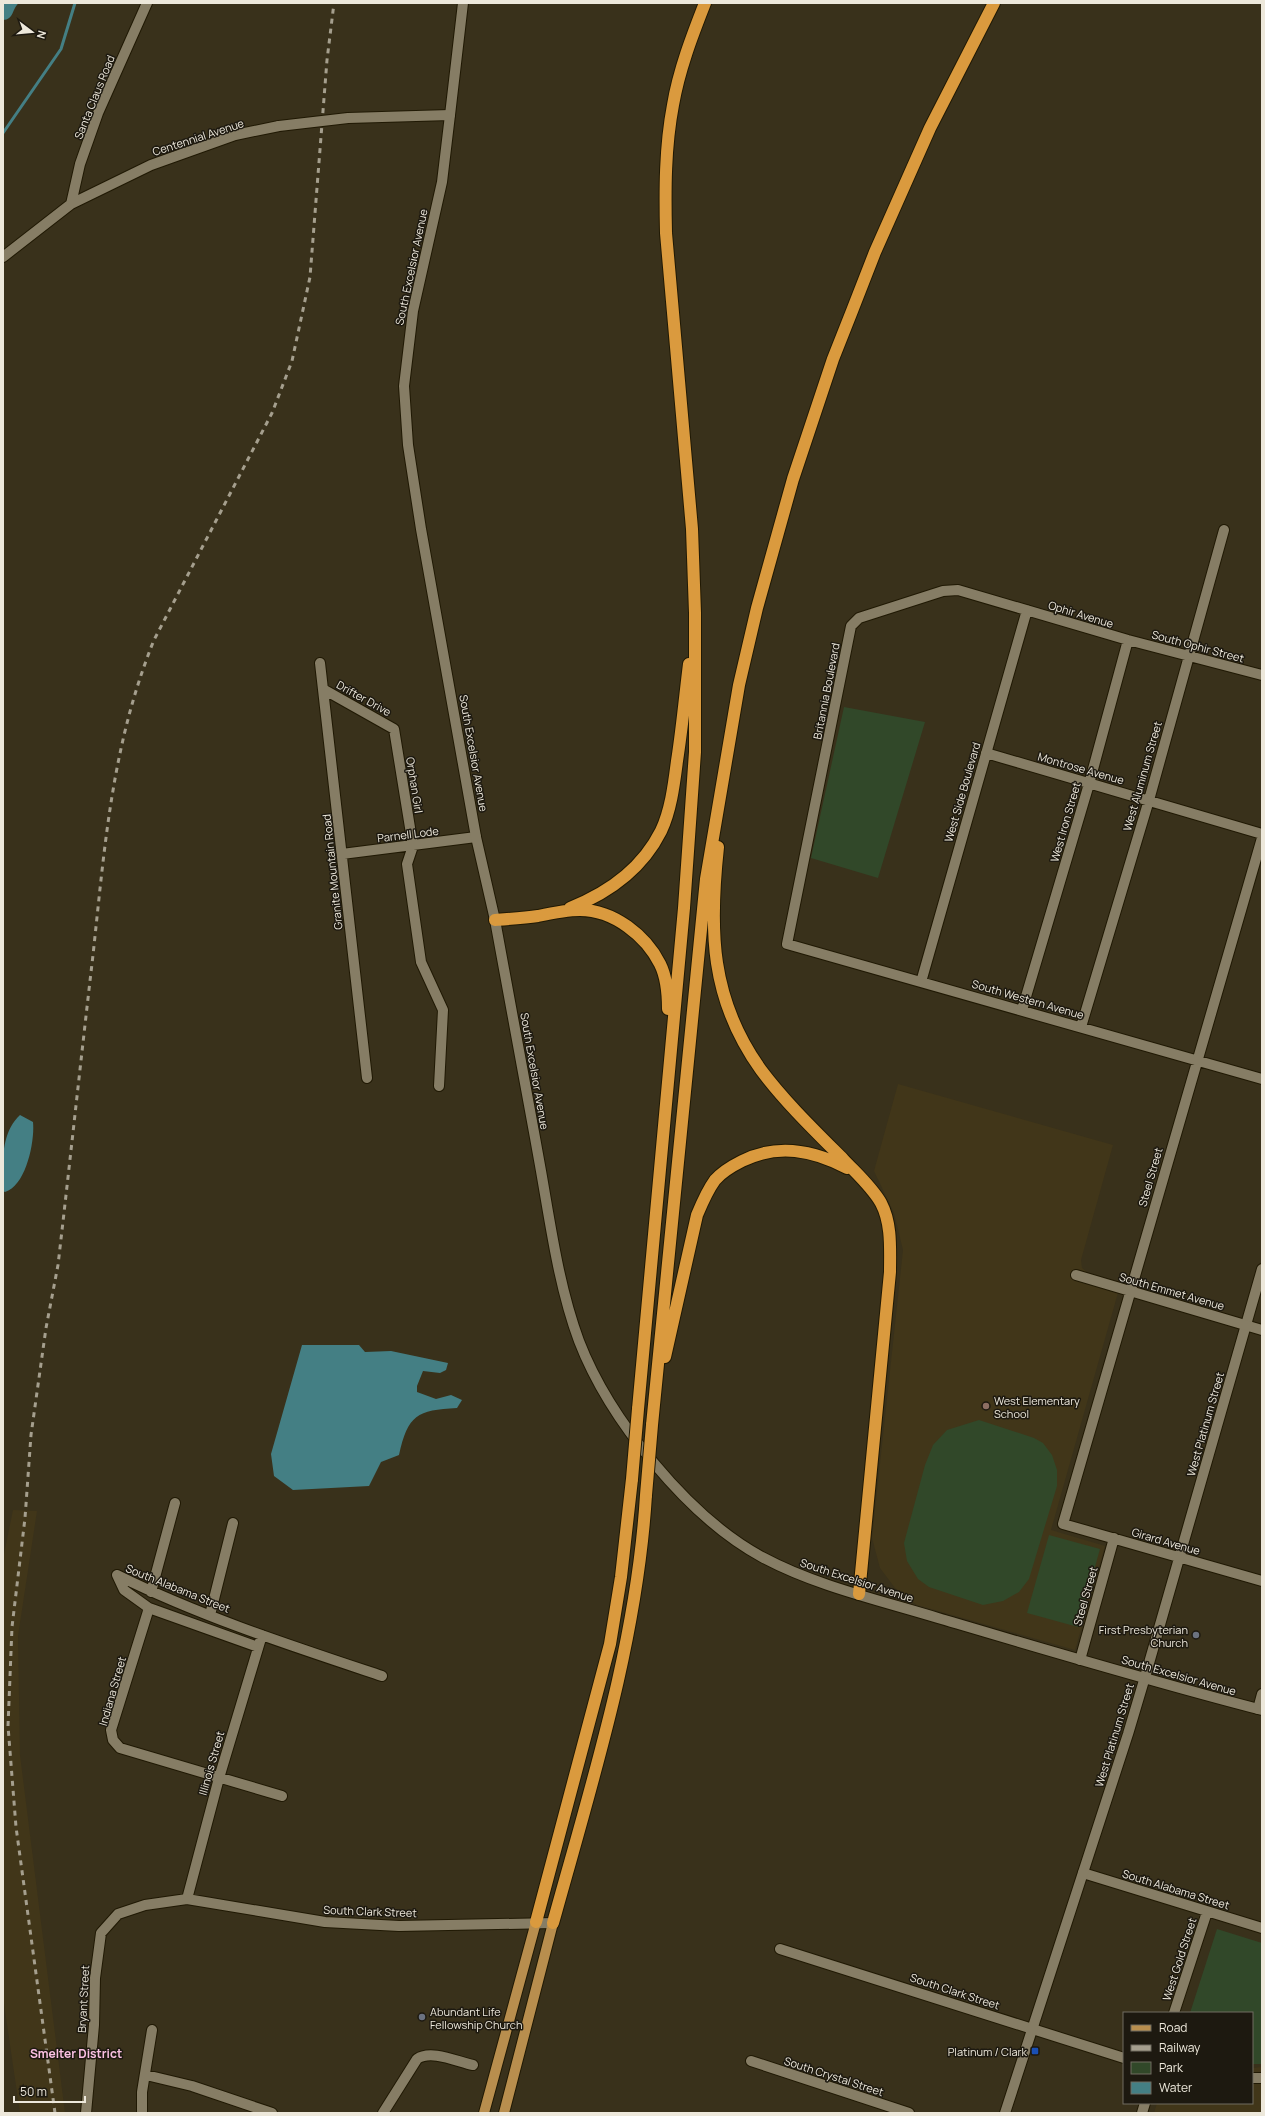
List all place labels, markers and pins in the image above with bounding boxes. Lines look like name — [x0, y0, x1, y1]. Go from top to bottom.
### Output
place label: West Elementary School — [994, 1393, 1080, 1421]
marker: West Elementary School — [981, 1401, 991, 1411]
place label: First Presbyterian Church — [1099, 1622, 1188, 1650]
marker: First Presbyterian Church — [1191, 1630, 1201, 1640]
place label: Abundant Life Fellowship Church — [430, 2004, 522, 2032]
marker: Abundant Life Fellowship Church — [417, 2012, 427, 2022]
place label: Platinum / Clark — [948, 2044, 1028, 2059]
marker: Platinum / Clark — [1030, 2046, 1040, 2056]

